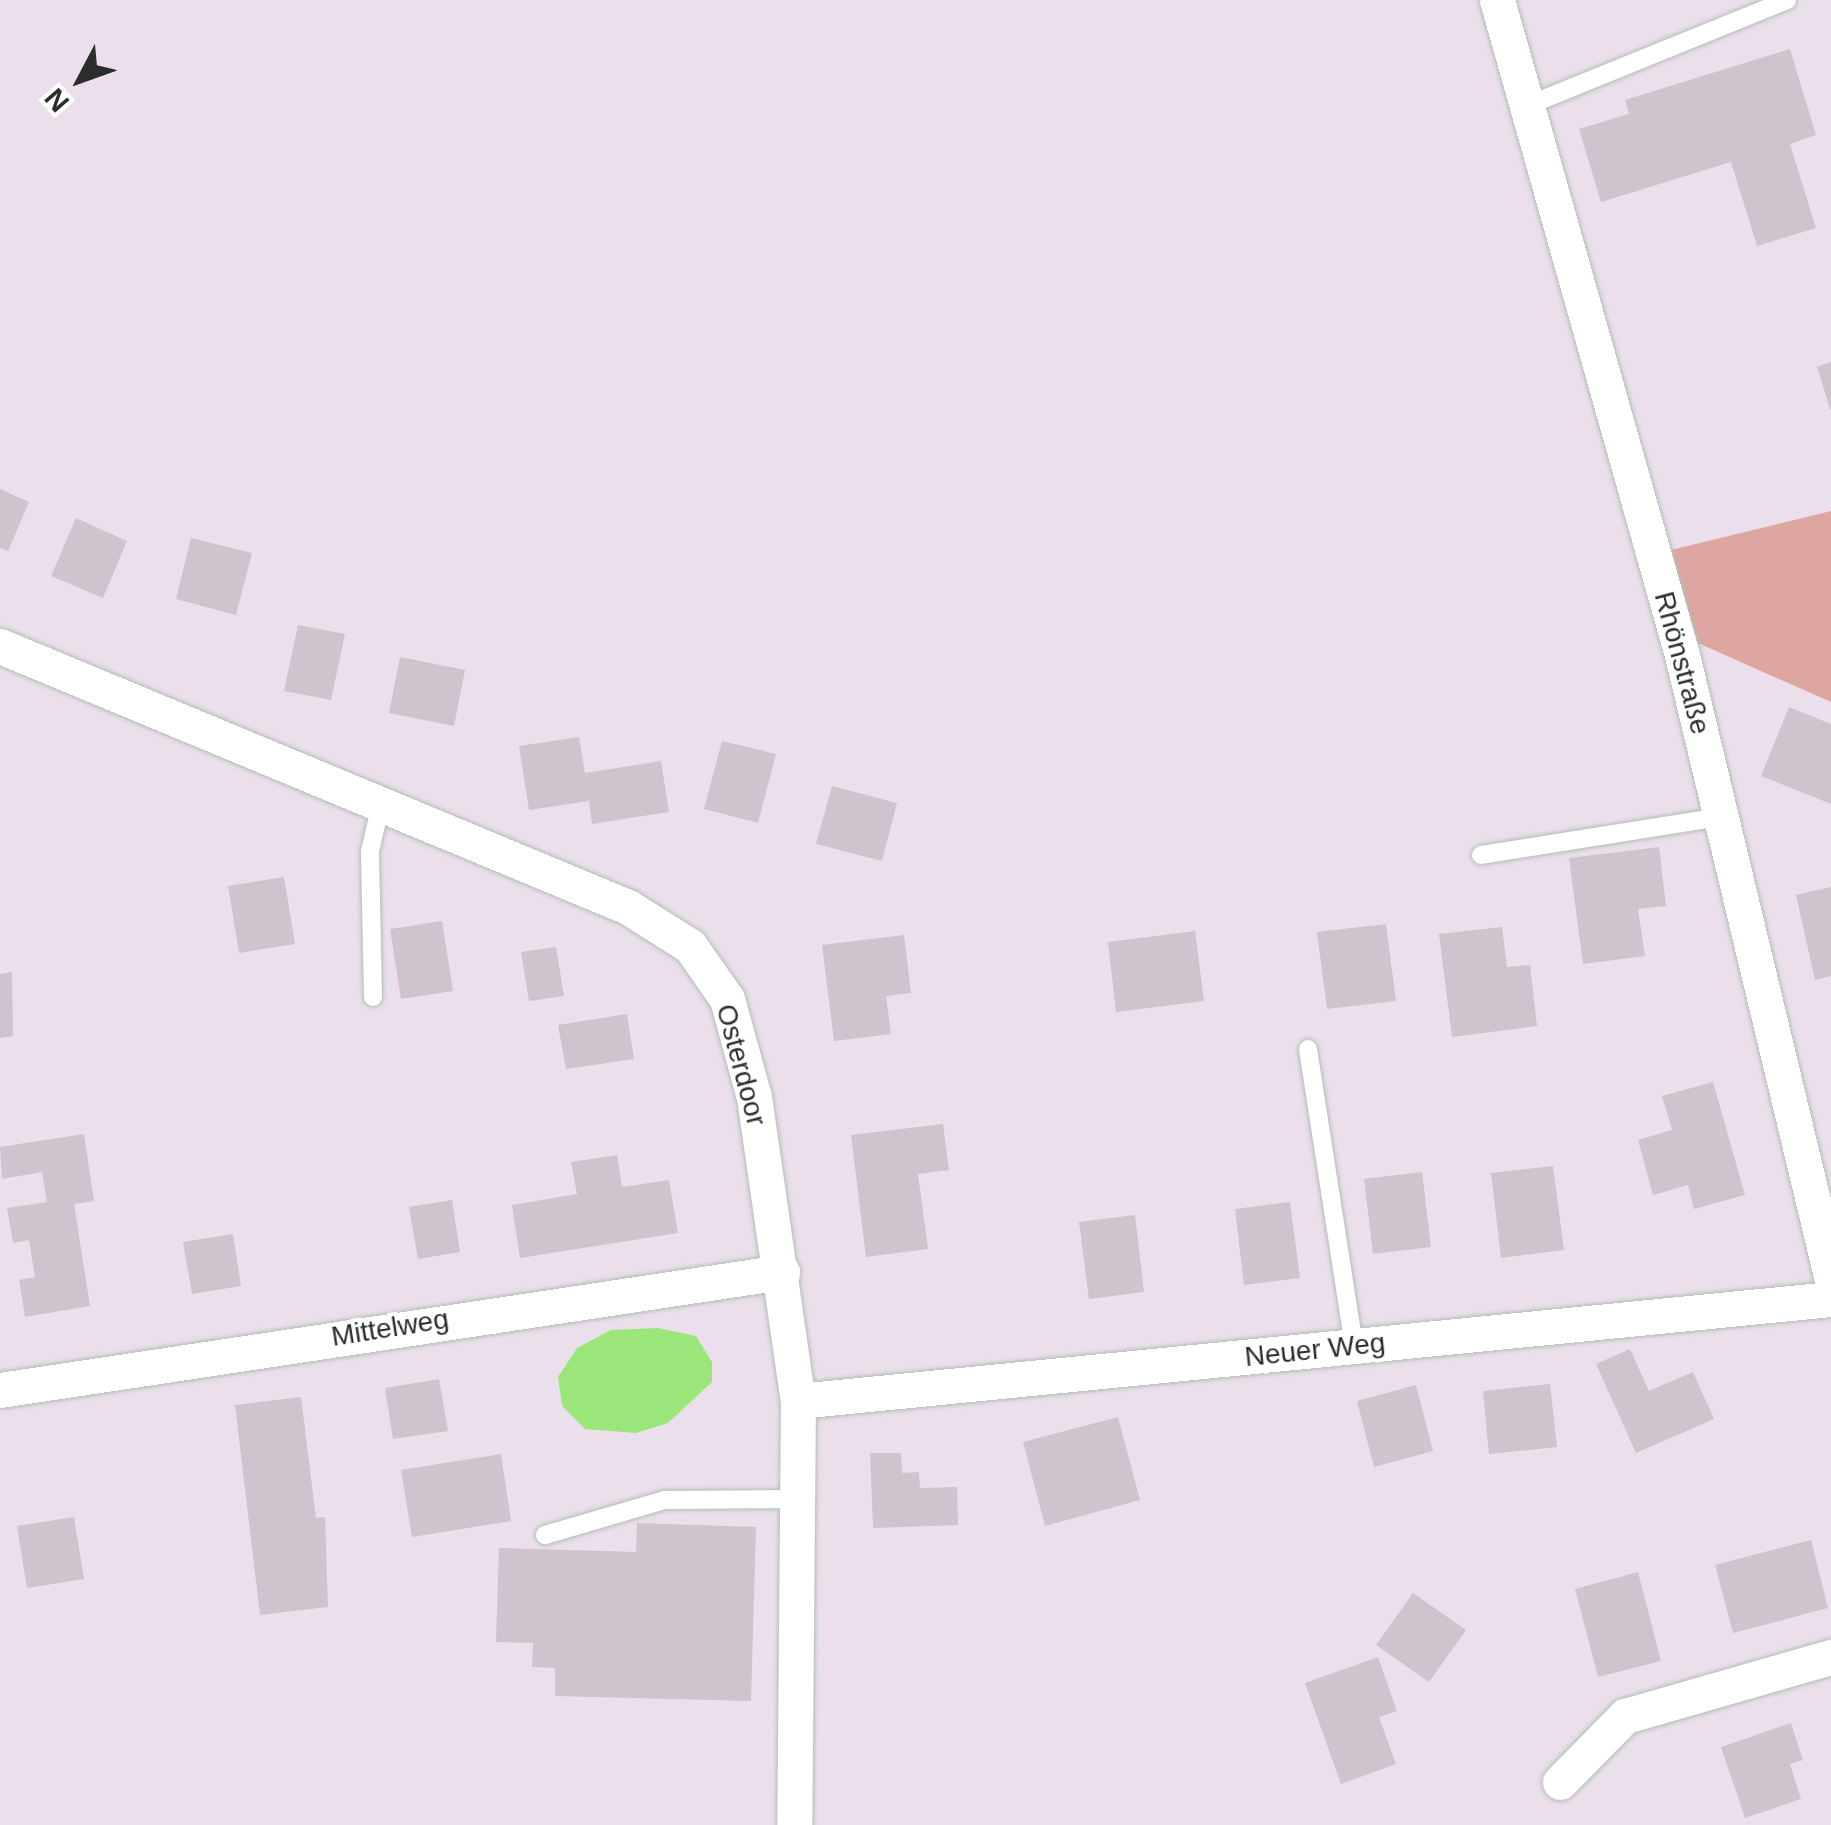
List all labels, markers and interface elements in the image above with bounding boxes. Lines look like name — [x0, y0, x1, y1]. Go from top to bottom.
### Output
north arrow — [30, 30, 130, 130]
text: N — [39, 82, 75, 118]
street label: Rhönstraße — [1647, 588, 1717, 738]
street label: Osterdoor — [709, 1001, 773, 1129]
street label: Mittelweg — [329, 1302, 451, 1354]
street label: Neuer Weg — [1243, 1326, 1387, 1374]

